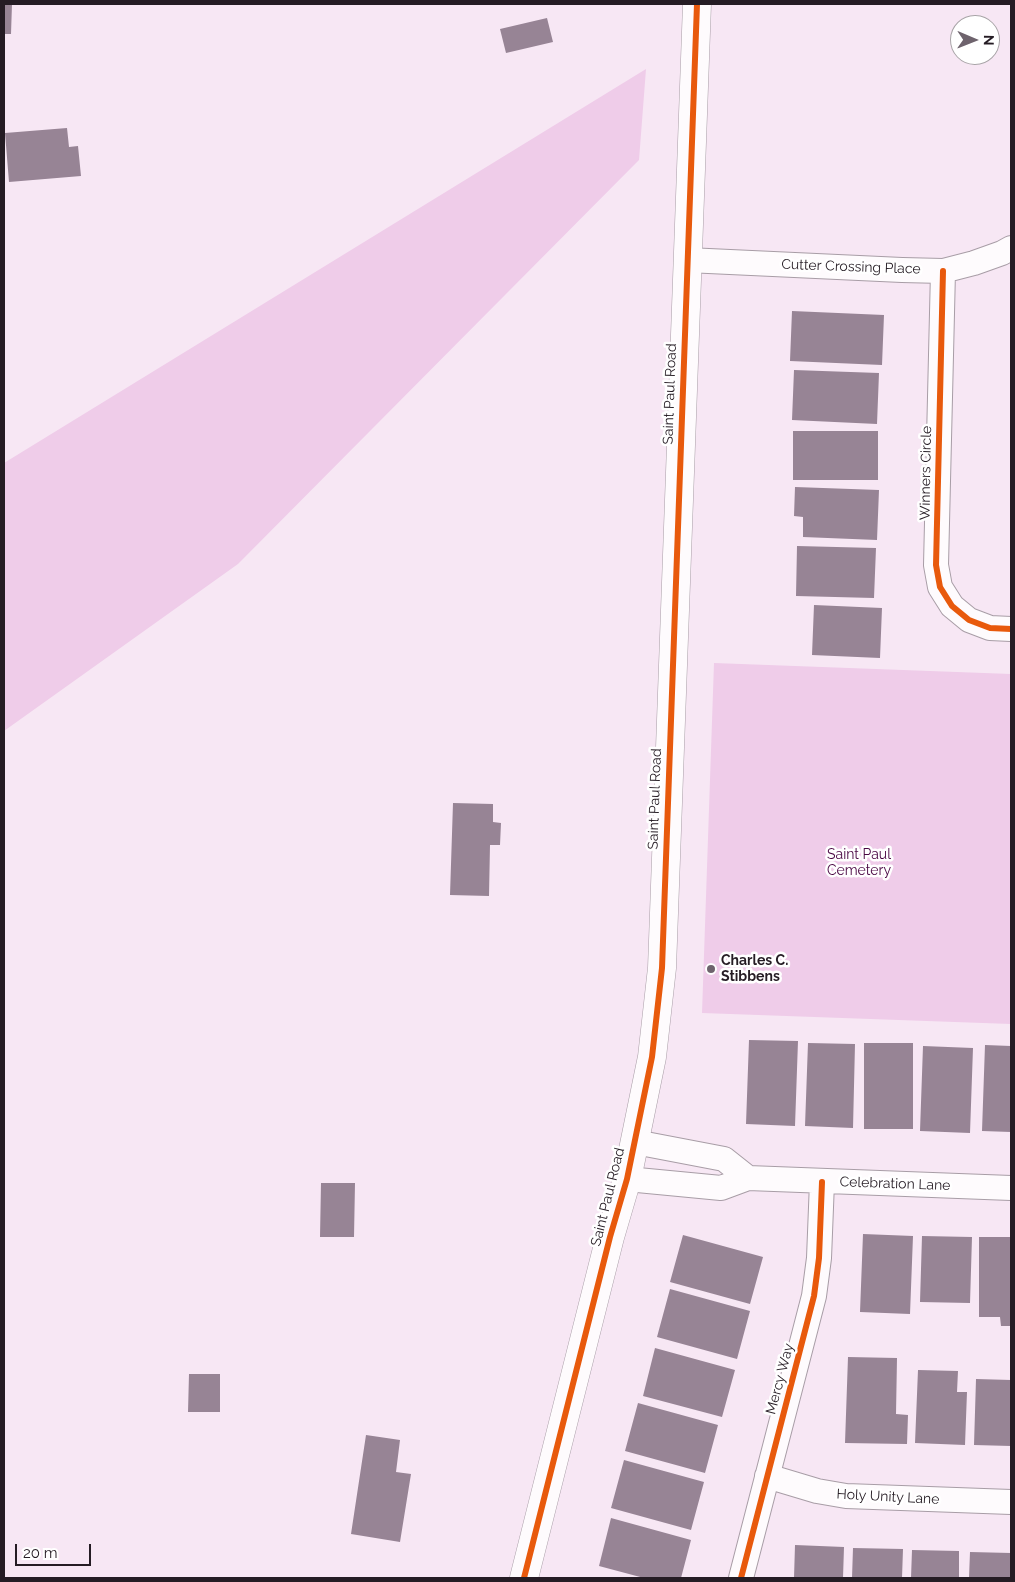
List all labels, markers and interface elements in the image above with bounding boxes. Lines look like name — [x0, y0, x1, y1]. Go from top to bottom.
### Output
north arrow — [950, 15, 1000, 65]
text: N — [981, 35, 997, 46]
street label: Cutter Crossing Place — [781, 256, 921, 278]
street label: Saint Paul Road — [660, 343, 680, 445]
street label: Winners Circle — [917, 426, 935, 520]
street label: Saint Paul Road — [645, 748, 665, 850]
park label: Saint Paul Cemetery — [827, 847, 891, 880]
place label: Charles C. Stibbens — [721, 953, 788, 986]
marker: Charles C. Stibbens — [705, 963, 717, 975]
street label: Saint Paul Road — [588, 1146, 628, 1248]
street label: Celebration Lane — [839, 1174, 951, 1194]
street label: Mercy Way — [762, 1342, 798, 1416]
street label: Holy Unity Lane — [836, 1486, 940, 1508]
scale bar — [18, 1534, 94, 1566]
text: 20 m — [23, 1544, 58, 1562]

